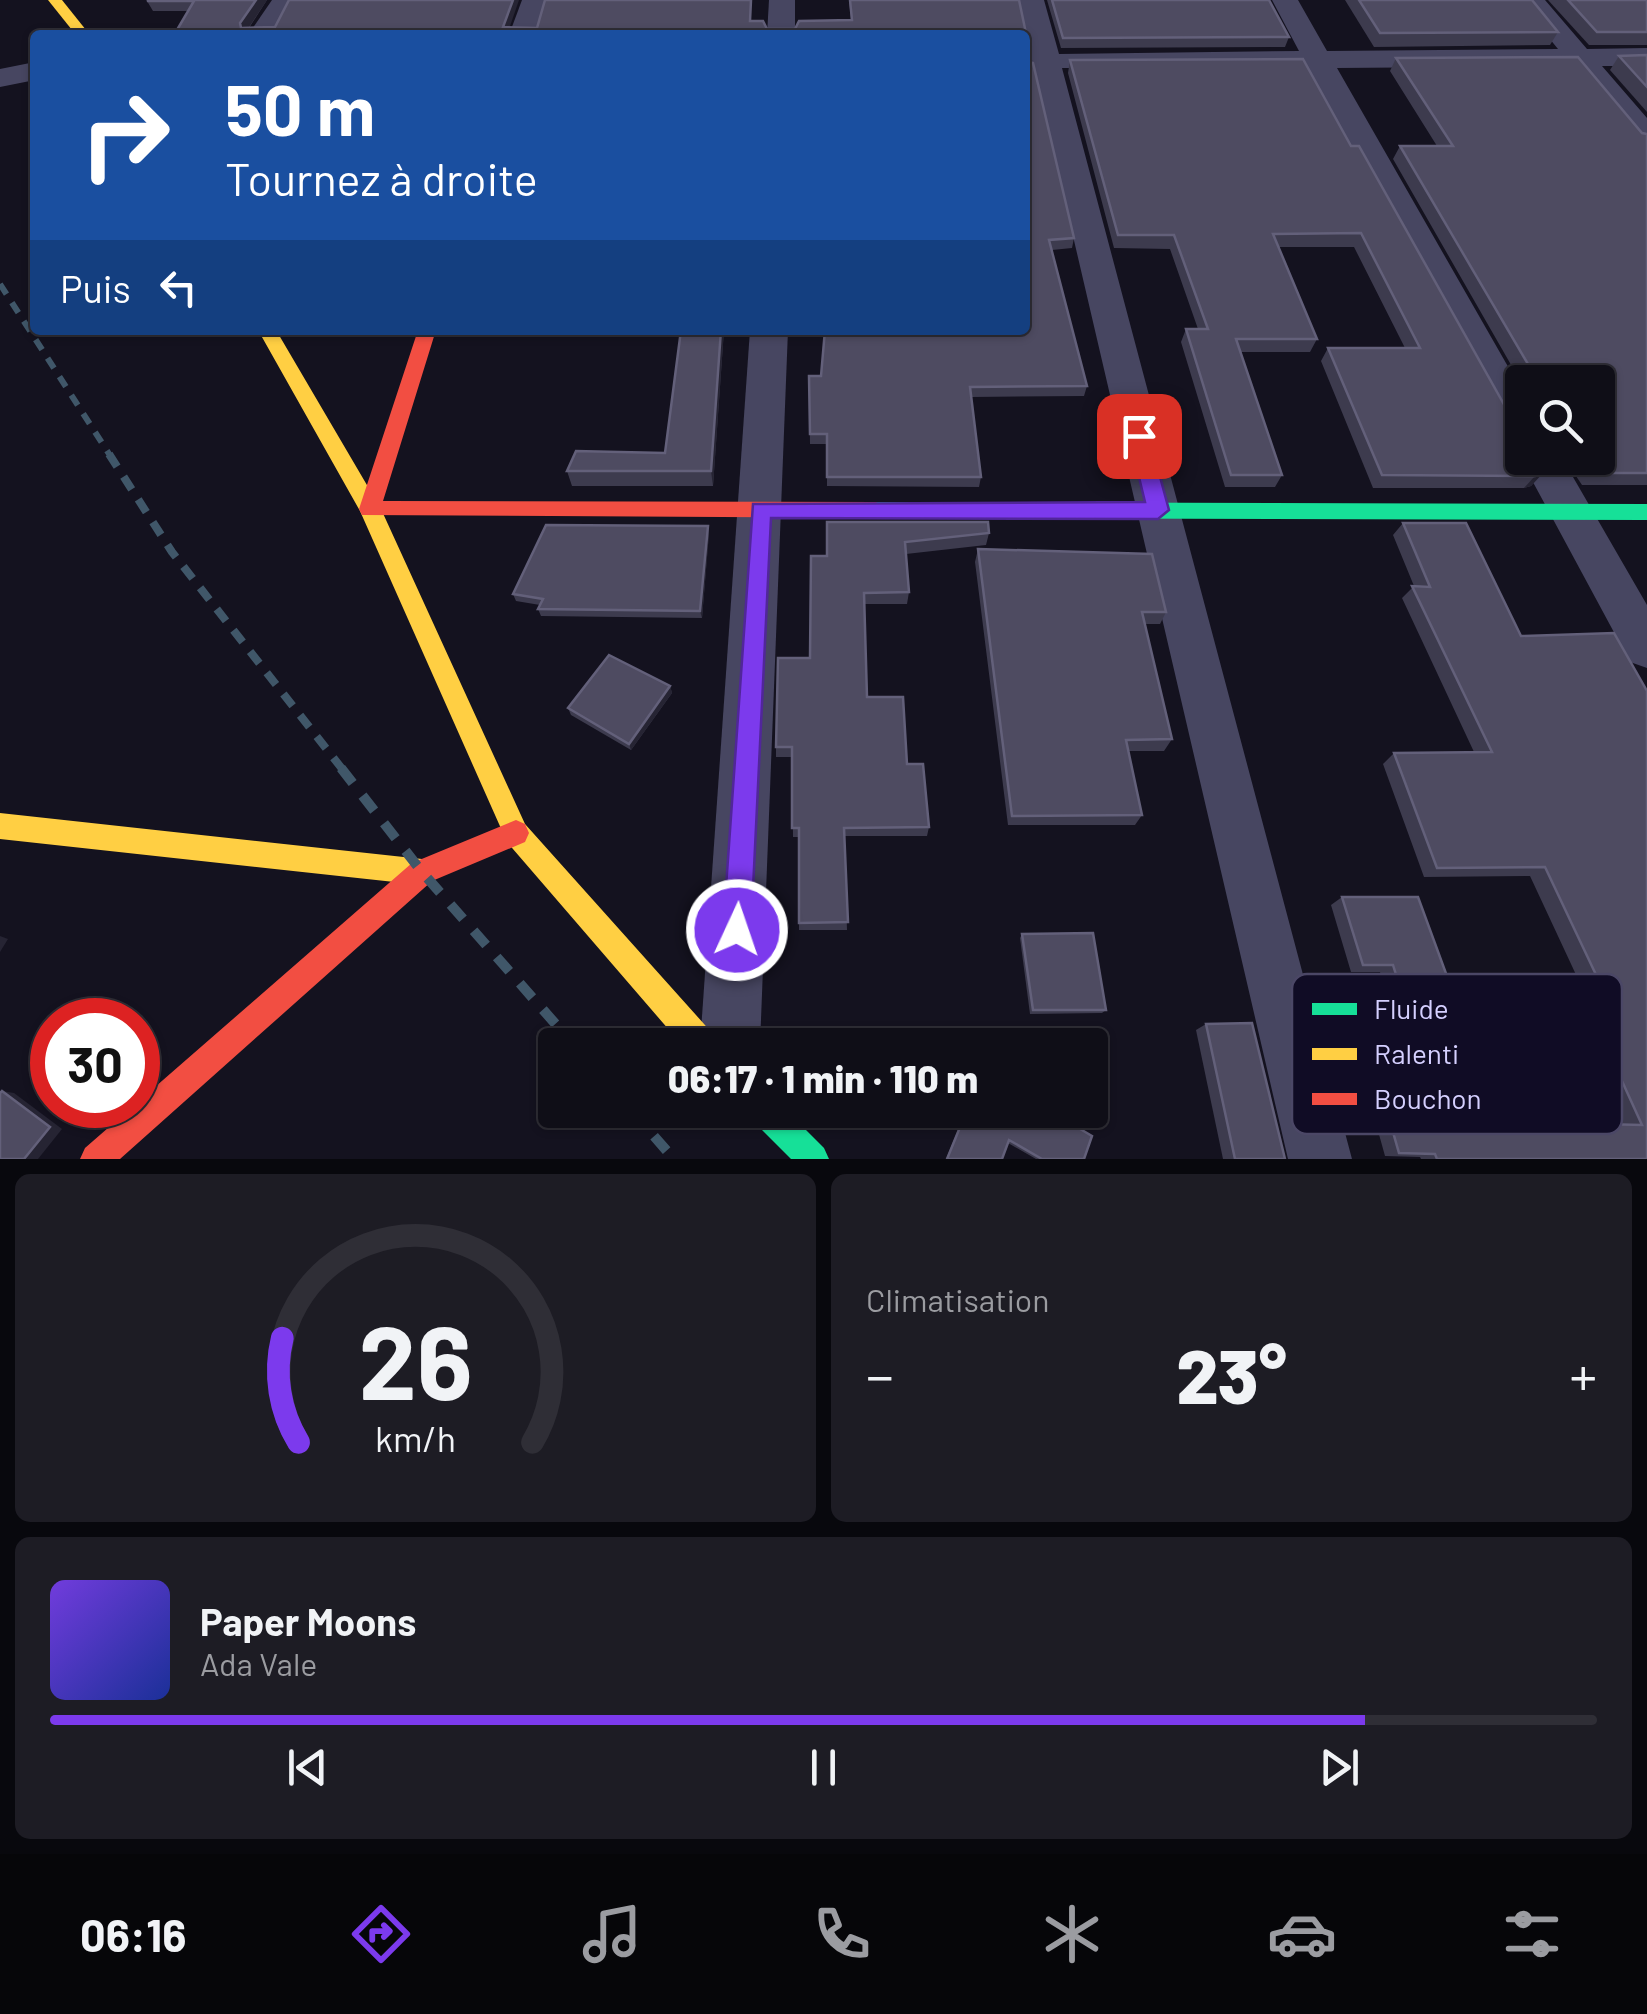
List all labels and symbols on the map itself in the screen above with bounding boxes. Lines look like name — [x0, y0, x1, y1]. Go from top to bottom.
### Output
pin — [1097, 394, 1182, 479]
position arrow — [685, 878, 789, 982]
legend — [1292, 974, 1622, 1134]
text: Fluide — [1374, 991, 1449, 1025]
speed limit sign: 30 — [30, 998, 160, 1128]
text: Ralenti — [1374, 1036, 1459, 1070]
text: Bouchon — [1374, 1081, 1482, 1115]

